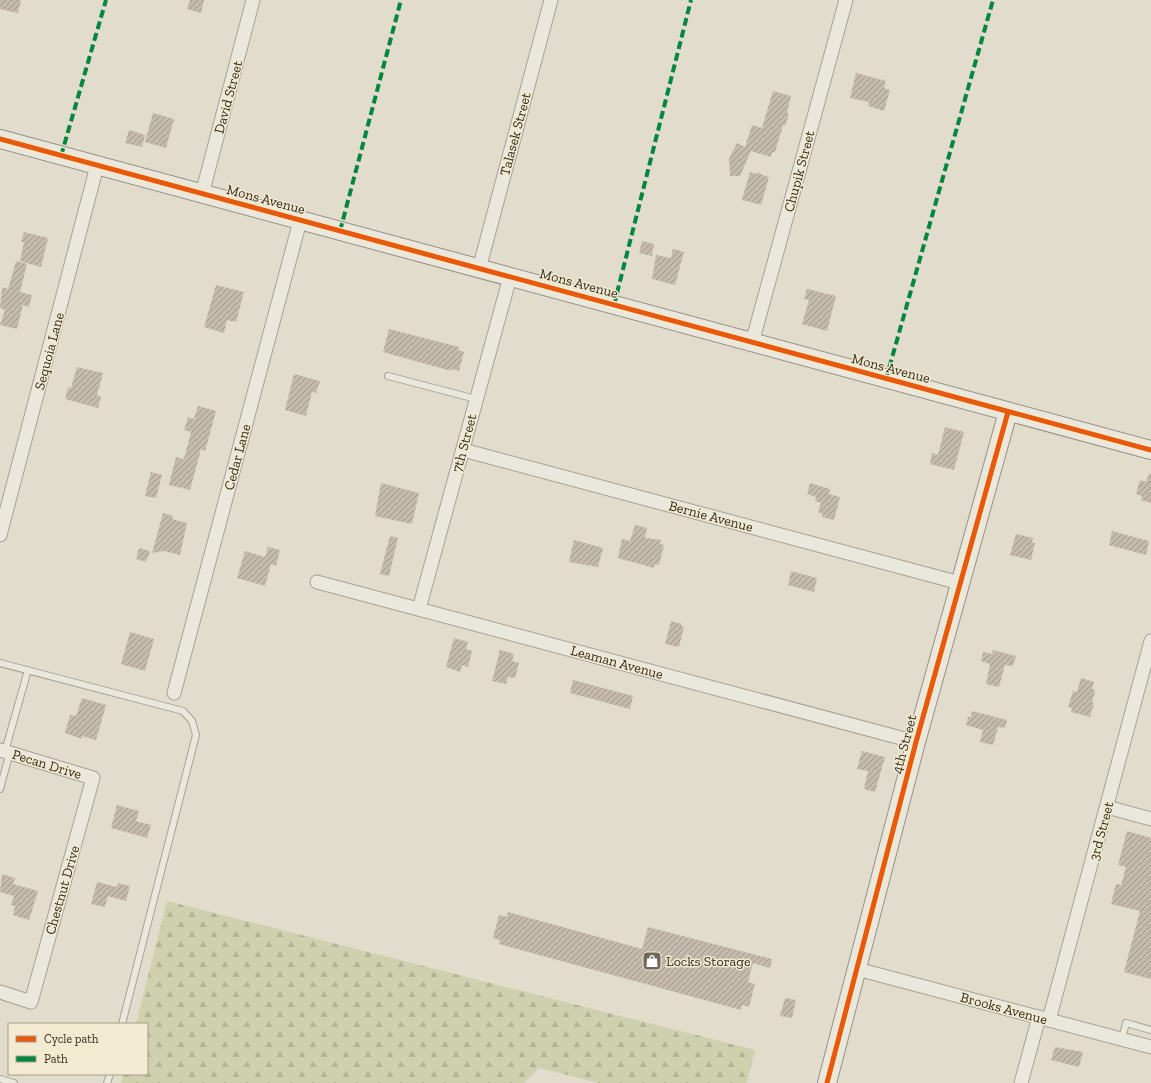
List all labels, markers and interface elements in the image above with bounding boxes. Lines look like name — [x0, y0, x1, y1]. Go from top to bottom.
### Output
street label: David Street — [211, 58, 247, 136]
street label: Talasek Street — [496, 90, 535, 178]
street label: Chupik Street — [780, 128, 819, 214]
street label: Mons Avenue — [225, 181, 307, 218]
street label: Mons Avenue — [538, 265, 620, 302]
street label: Sequoia Lane — [31, 310, 68, 392]
street label: Mons Avenue — [850, 350, 932, 387]
street label: 7th Street — [449, 411, 481, 474]
street label: Cedar Lane — [220, 422, 255, 492]
street label: Bernie Avenue — [667, 497, 755, 536]
street label: Leaman Avenue — [569, 642, 665, 683]
street label: 4th Street — [888, 712, 921, 776]
street label: Pecan Drive — [10, 746, 84, 783]
street label: 3rd Street — [1085, 799, 1118, 863]
street label: Chestnut Drive — [42, 843, 83, 937]
shop icon: Locks Storage — [641, 950, 663, 972]
place label: Locks Storage — [666, 953, 751, 970]
street label: Brooks Avenue — [959, 989, 1050, 1028]
legend — [8, 1023, 148, 1075]
text: Cycle path — [44, 1032, 99, 1046]
text: Path — [44, 1052, 68, 1066]

